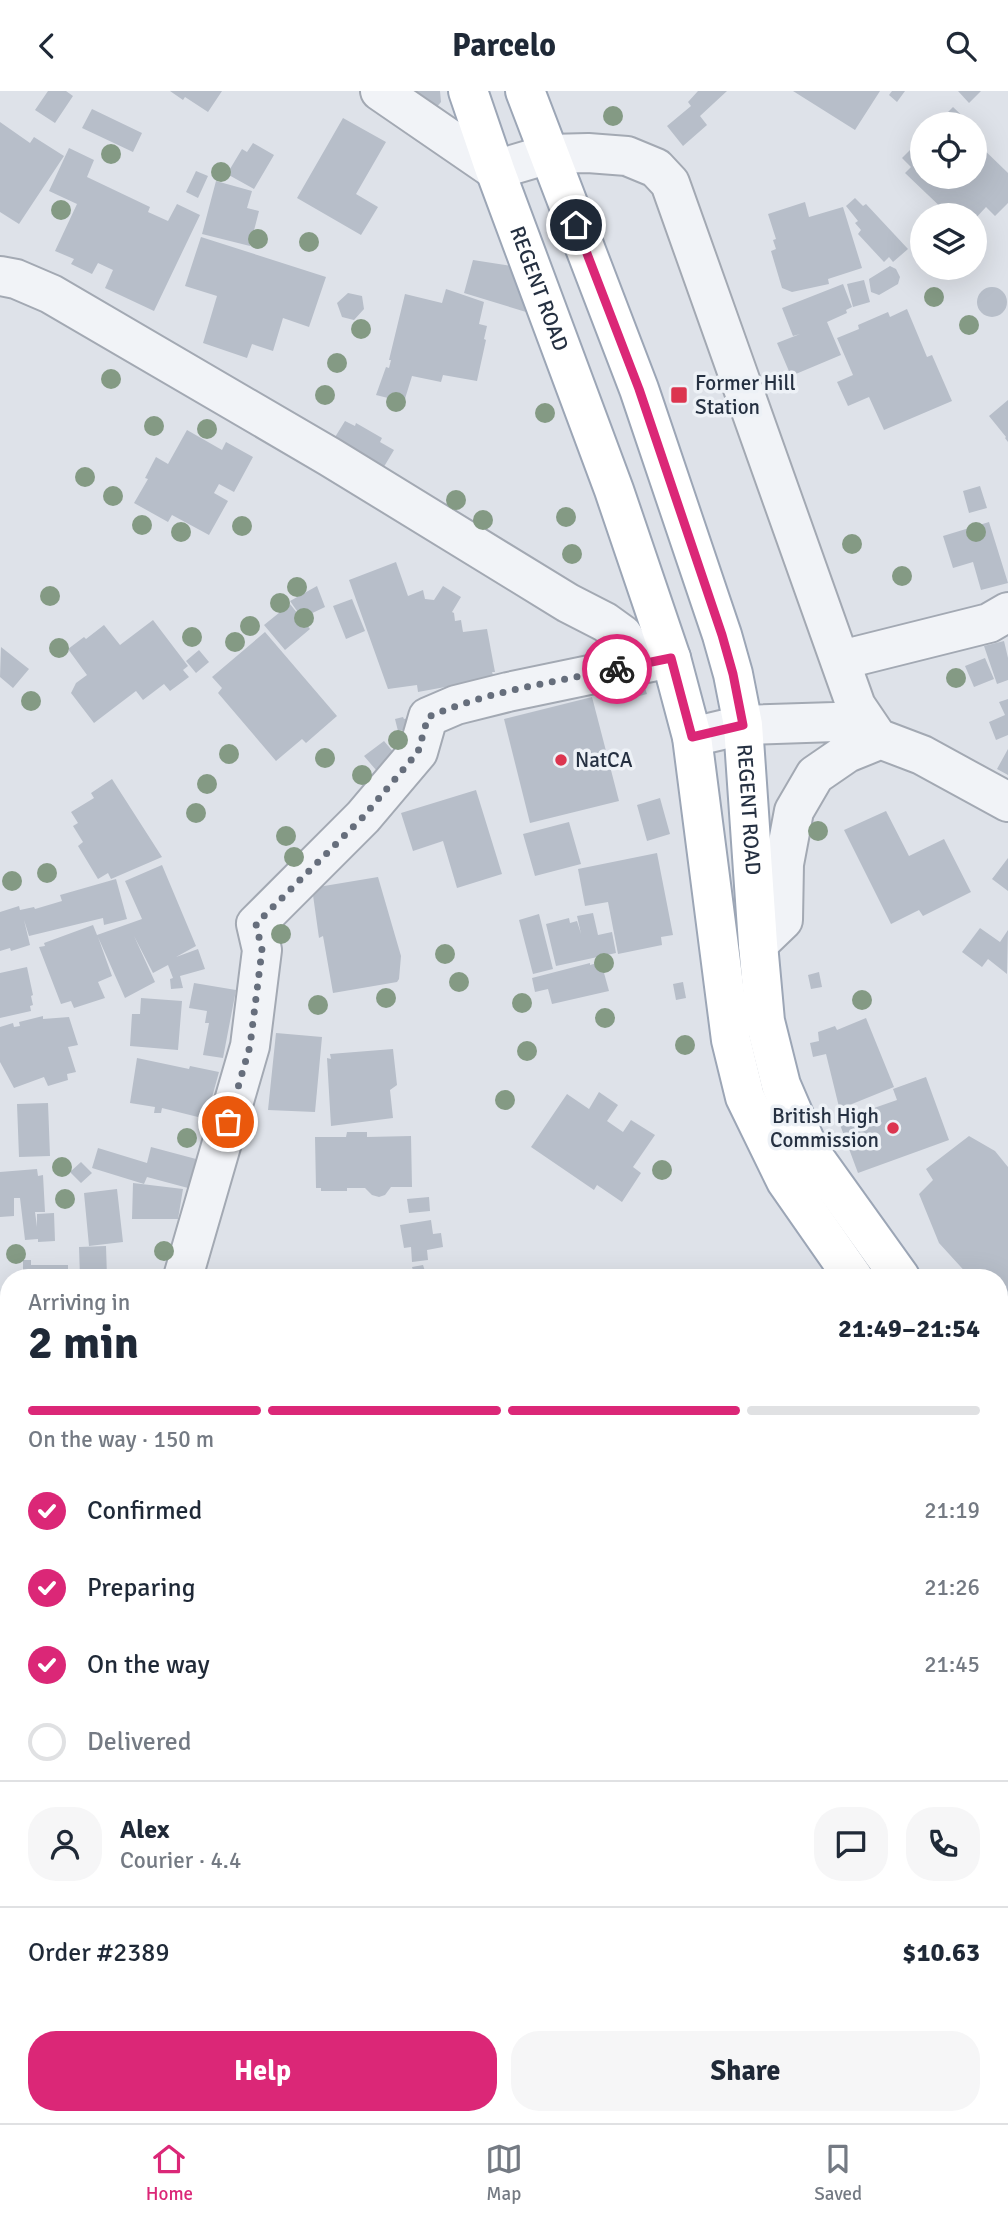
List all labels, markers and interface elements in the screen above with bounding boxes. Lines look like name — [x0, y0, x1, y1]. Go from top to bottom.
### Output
text: Parcelo — [452, 26, 556, 65]
icon: back — [28, 27, 66, 65]
icon: search — [942, 27, 980, 65]
map controls — [910, 112, 987, 280]
button: locate — [910, 112, 987, 189]
pin — [546, 195, 606, 255]
button: layers — [910, 203, 987, 280]
icon: home — [557, 206, 595, 244]
street label: REGENT ROAD — [504, 222, 574, 355]
place label: Former Hill Station — [695, 370, 796, 420]
marker: Former Hill Station — [669, 385, 689, 405]
courier — [582, 634, 652, 704]
icon: bike — [598, 650, 636, 688]
street label: REGENT ROAD — [731, 743, 766, 876]
place label: NatCA — [575, 747, 633, 773]
marker: NatCA — [553, 752, 569, 768]
pin — [198, 1092, 258, 1152]
icon: bag — [209, 1103, 247, 1141]
place label: British High Commission — [770, 1103, 879, 1153]
marker: British High Commission — [885, 1120, 901, 1136]
text: Arriving in — [28, 1288, 130, 1317]
text: 21:49–21:54 — [838, 1313, 980, 1345]
text: 2 min — [28, 1315, 139, 1371]
text: On the way · 150 m — [28, 1425, 214, 1454]
icon: check — [28, 1492, 66, 1530]
text: Confirmed — [87, 1495, 202, 1527]
text: 21:19 — [924, 1496, 980, 1525]
icon: check — [28, 1569, 66, 1607]
text: Preparing — [87, 1572, 195, 1604]
text: 21:26 — [924, 1573, 980, 1602]
icon: check — [28, 1646, 66, 1684]
text: On the way — [87, 1649, 210, 1681]
text: 21:45 — [924, 1650, 980, 1679]
text: Delivered — [87, 1726, 192, 1758]
button: person — [28, 1807, 102, 1881]
button: chat — [814, 1807, 888, 1881]
button: phone — [906, 1807, 980, 1881]
text: Alex — [120, 1814, 170, 1846]
text: Courier · 4.4 — [120, 1846, 241, 1875]
text: Order #2389 — [28, 1937, 169, 1969]
text: $10.63 — [902, 1937, 980, 1969]
button: Help — [28, 2031, 497, 2111]
button: Share — [511, 2031, 980, 2111]
tab: Home — [146, 2140, 193, 2206]
tab: Map — [485, 2140, 523, 2206]
tab: Saved — [814, 2140, 862, 2206]

